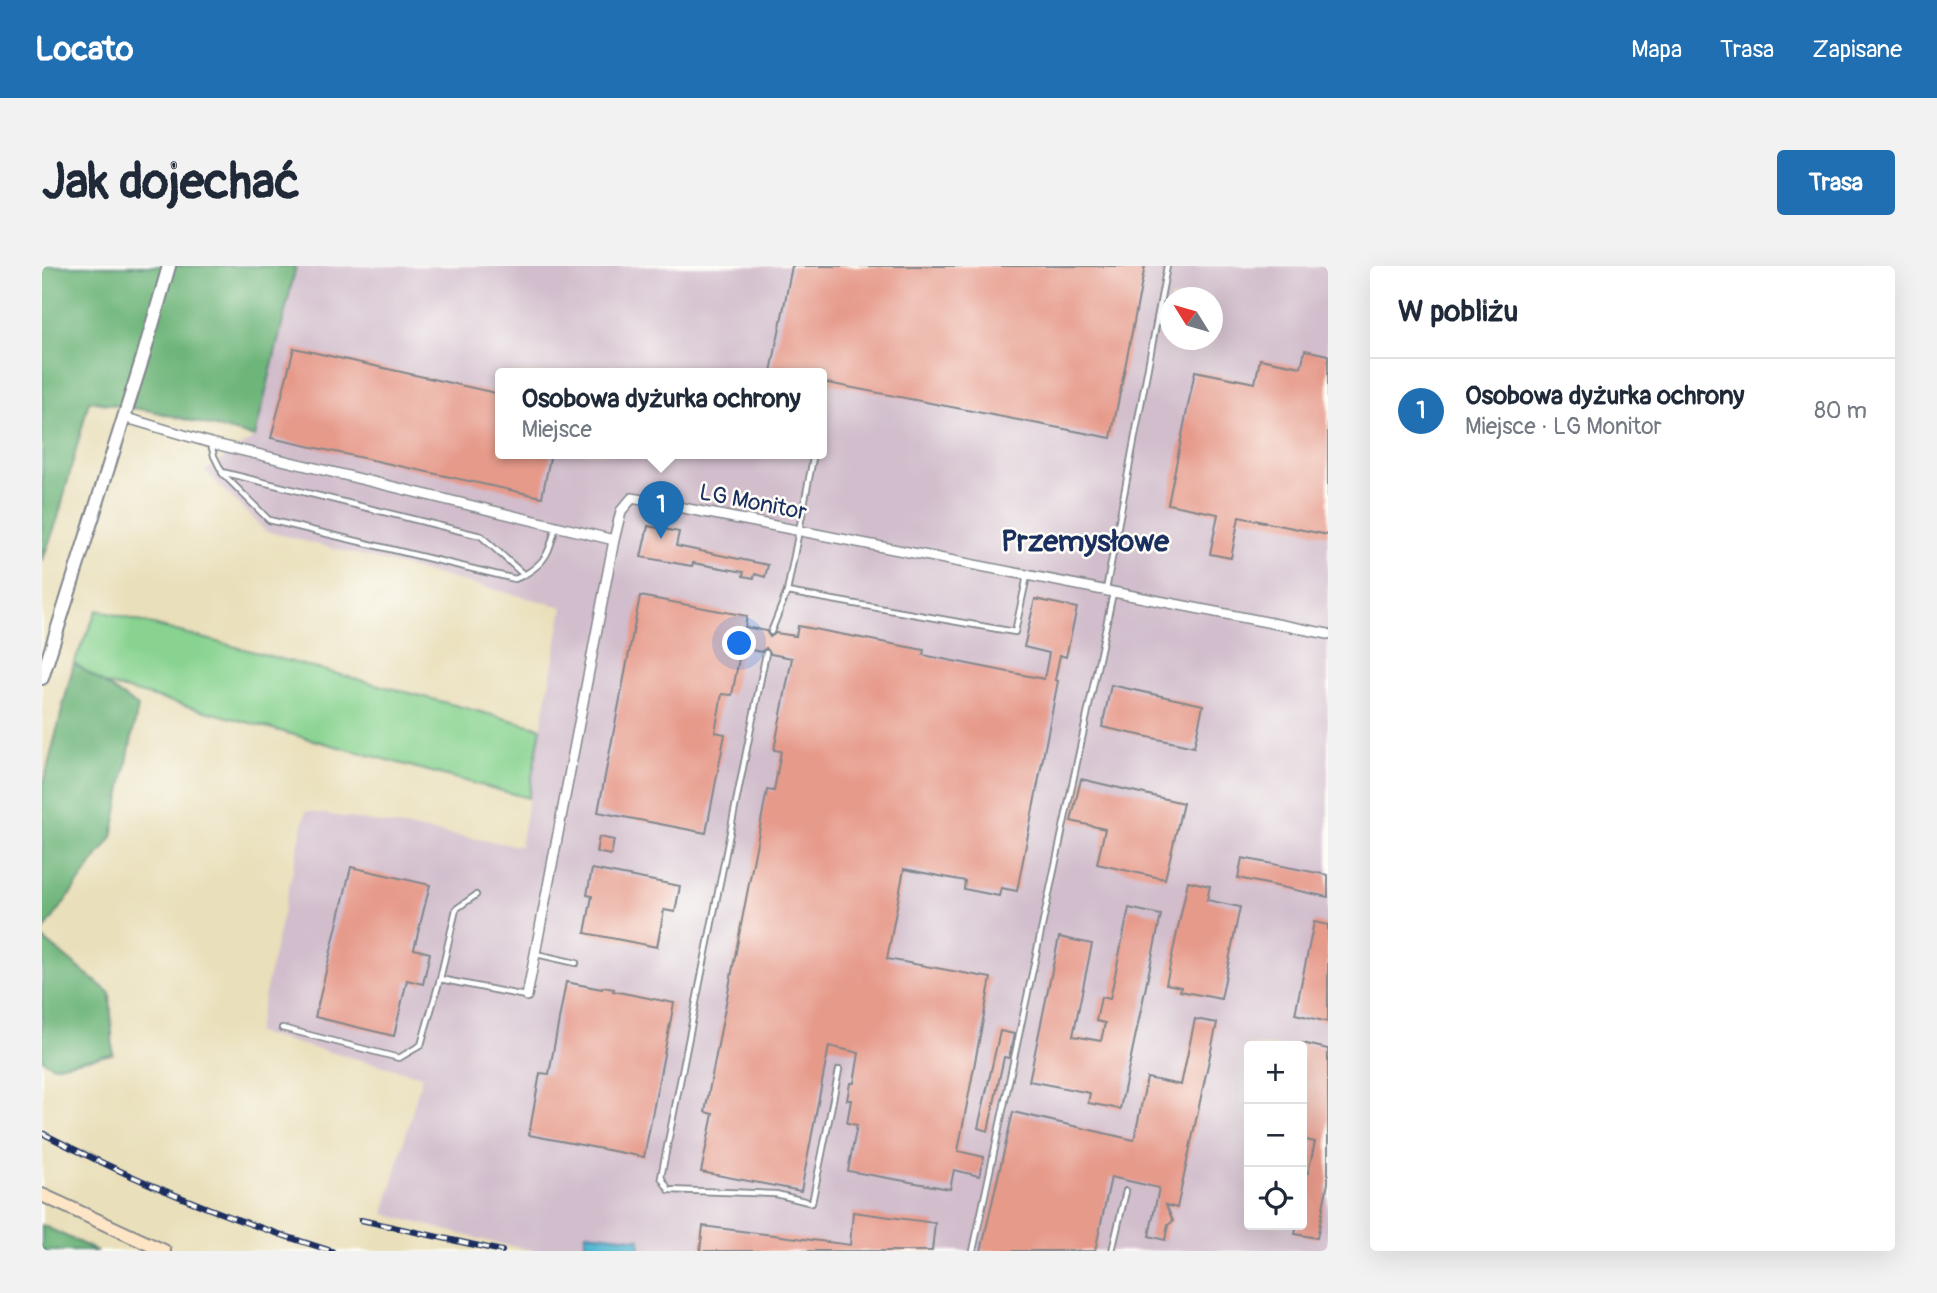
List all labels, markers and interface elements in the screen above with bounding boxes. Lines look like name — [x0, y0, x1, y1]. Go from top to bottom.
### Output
text: Locato — [35, 29, 133, 70]
text: Mapa — [1631, 35, 1682, 64]
text: Trasa — [1720, 35, 1774, 64]
text: Zapisane — [1812, 35, 1902, 64]
button: Trasa — [1777, 150, 1895, 215]
text: Jak dojechać — [42, 152, 300, 213]
north arrow — [1160, 287, 1223, 350]
text: W pobliżu — [1398, 293, 1518, 330]
popup — [495, 368, 827, 459]
text: Osobowa dyżurka ochrony — [1465, 380, 1744, 412]
text: Osobowa dyżurka ochrony — [521, 383, 801, 415]
text: 1 — [1417, 396, 1426, 425]
text: 80 m — [1814, 396, 1867, 425]
text: Miejsce · LG Monitor — [1465, 412, 1662, 441]
text: Miejsce — [521, 415, 592, 444]
street label: LG Monitor — [697, 477, 809, 527]
pin: 1 — [638, 481, 684, 539]
district label: Przemysłowe — [1001, 523, 1170, 560]
your location — [722, 626, 756, 660]
map controls — [1244, 1041, 1307, 1230]
button: + — [1244, 1041, 1307, 1104]
button: − — [1244, 1104, 1307, 1167]
button: locate — [1244, 1167, 1307, 1230]

